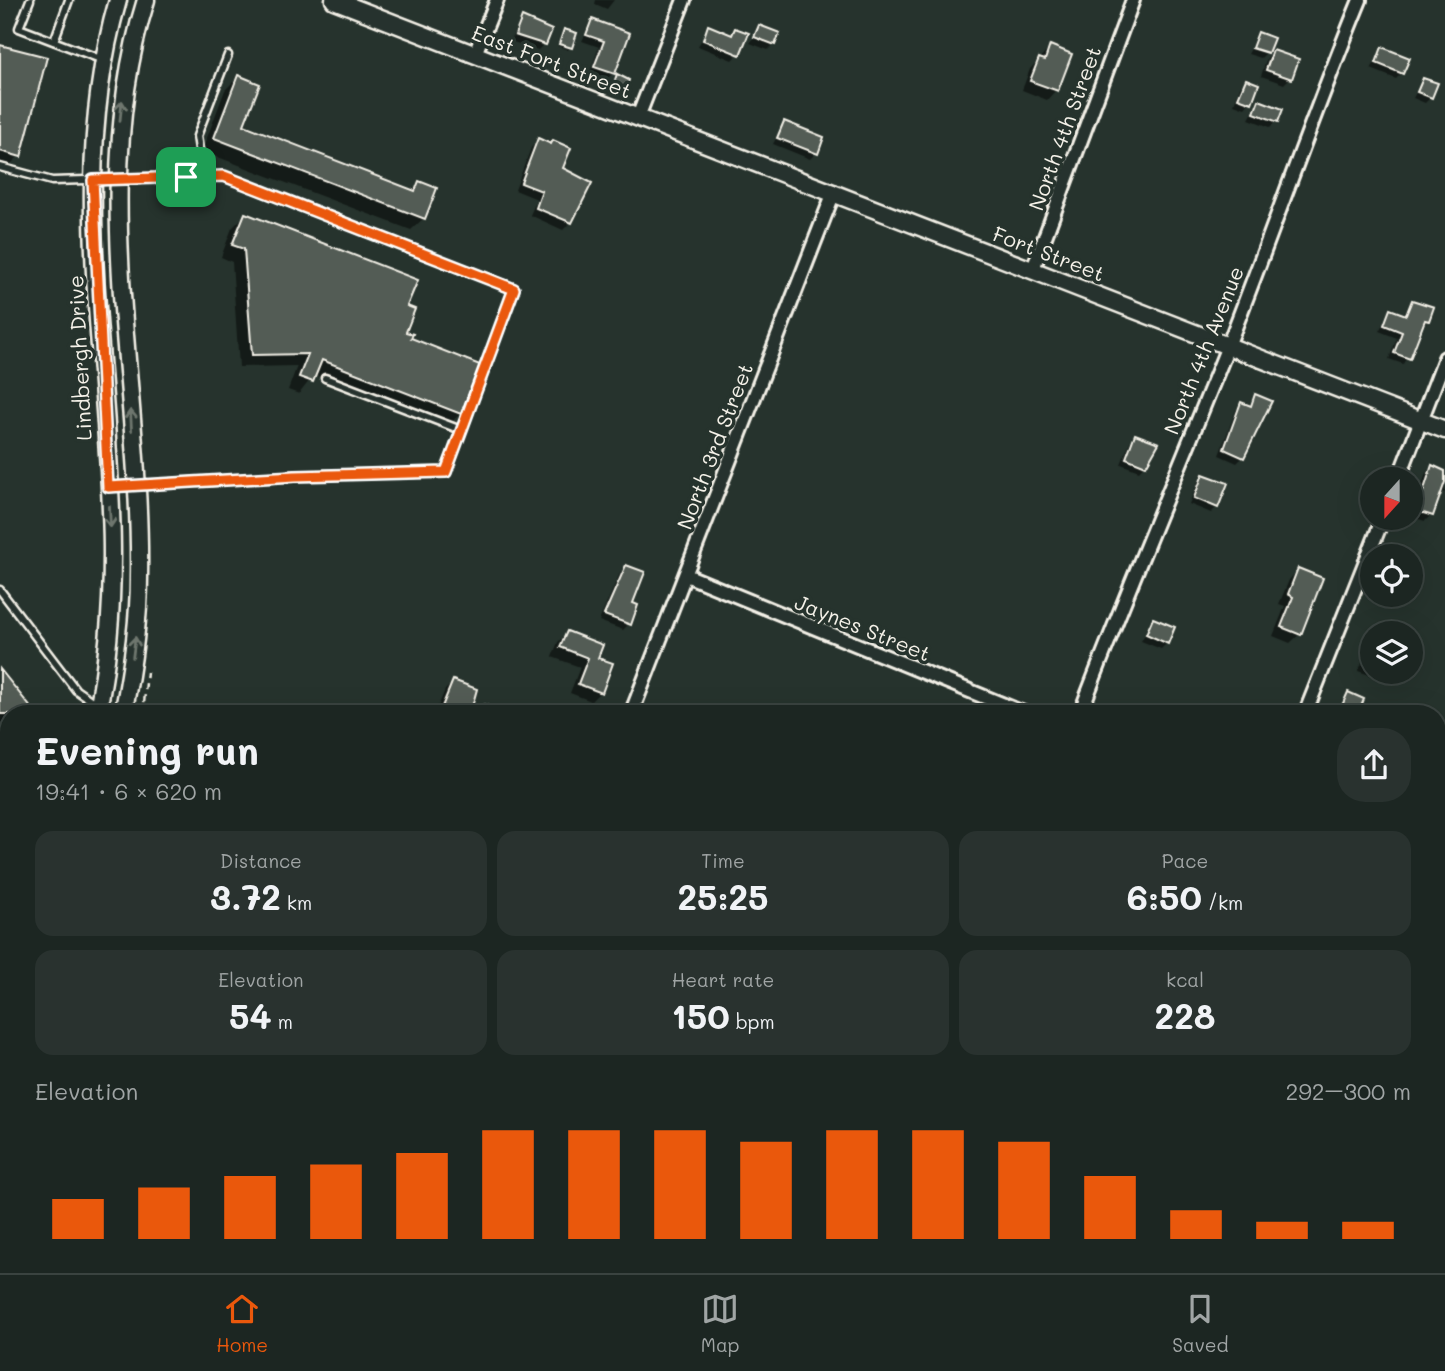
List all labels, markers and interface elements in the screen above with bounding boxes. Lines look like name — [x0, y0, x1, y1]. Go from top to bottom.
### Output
street label: East Fort Street — [468, 18, 636, 104]
street label: North 4th Street — [1022, 42, 1106, 214]
one-way arrow — [115, 100, 128, 123]
pin — [156, 147, 216, 207]
icon: arrive — [167, 158, 205, 196]
street label: Fort Street — [989, 219, 1109, 287]
street label: North 4th Avenue — [1157, 262, 1249, 438]
street label: Lindbergh Drive — [61, 275, 97, 441]
street label: North 3rd Street — [670, 359, 758, 533]
one-way arrow — [124, 409, 137, 431]
north arrow — [1360, 467, 1423, 530]
map controls — [1360, 467, 1423, 684]
one-way arrow — [104, 505, 117, 528]
button: locate — [1360, 544, 1423, 607]
street label: Jaynes Street — [791, 588, 935, 666]
button: layers — [1360, 621, 1423, 684]
one-way arrow — [128, 636, 141, 658]
text: Evening run — [35, 725, 259, 775]
button: share — [1337, 728, 1411, 802]
text: 19:41 · 6 × 620 m — [35, 776, 222, 806]
text: Distance — [220, 848, 302, 873]
text: Time — [701, 848, 745, 873]
text: Pace — [1162, 848, 1208, 873]
text: 3.72 — [210, 873, 281, 919]
text: 25:25 — [677, 873, 769, 919]
text: 6:50 — [1127, 873, 1202, 919]
text: km — [281, 890, 312, 915]
text: /km — [1202, 890, 1243, 915]
text: Elevation — [218, 967, 304, 992]
text: Heart rate — [672, 967, 774, 992]
text: kcal — [1166, 967, 1204, 992]
text: 54 — [229, 992, 272, 1038]
text: 150 — [671, 992, 730, 1038]
text: 228 — [1155, 992, 1215, 1038]
text: m — [272, 1009, 293, 1034]
text: bpm — [730, 1009, 775, 1034]
text: Elevation — [35, 1076, 138, 1106]
text: 292–300 m — [1285, 1076, 1411, 1106]
tab: Home — [216, 1290, 268, 1357]
tab: Map — [701, 1290, 740, 1357]
tab: Saved — [1172, 1290, 1229, 1357]

